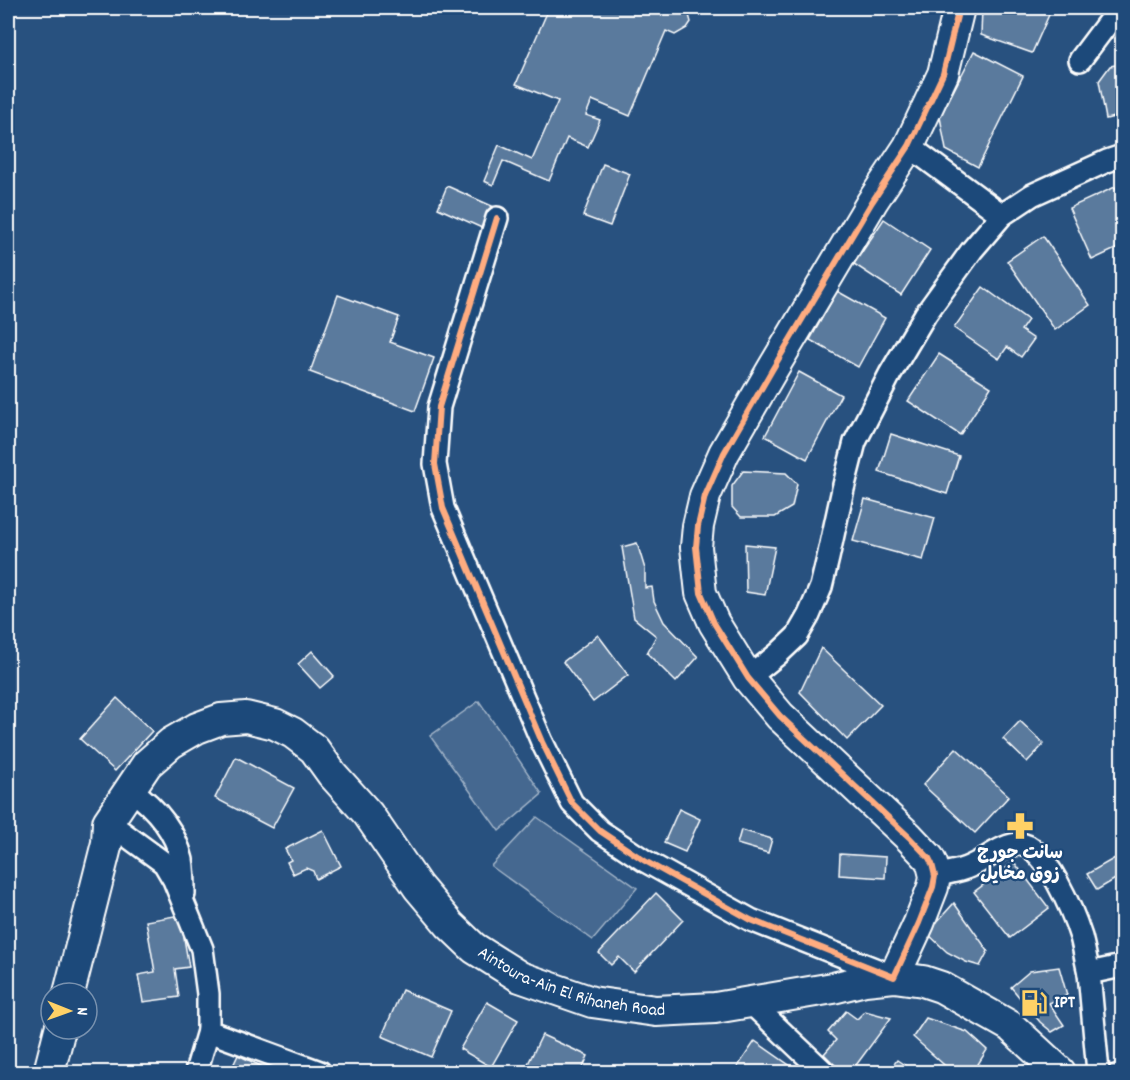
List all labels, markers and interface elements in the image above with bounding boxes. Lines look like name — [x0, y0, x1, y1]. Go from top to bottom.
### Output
pharmacy icon: سانت جورج زوق مخايل — [1005, 811, 1035, 841]
place label: سانت جورج زوق مخايل — [977, 842, 1063, 888]
street label: Aintoura-Ain El Rihaneh Road — [472, 941, 666, 1024]
north arrow — [39, 981, 99, 1041]
fuel station icon: IPT — [1019, 988, 1049, 1018]
place label: IPT — [1054, 991, 1076, 1016]
text: N — [70, 1007, 93, 1015]

